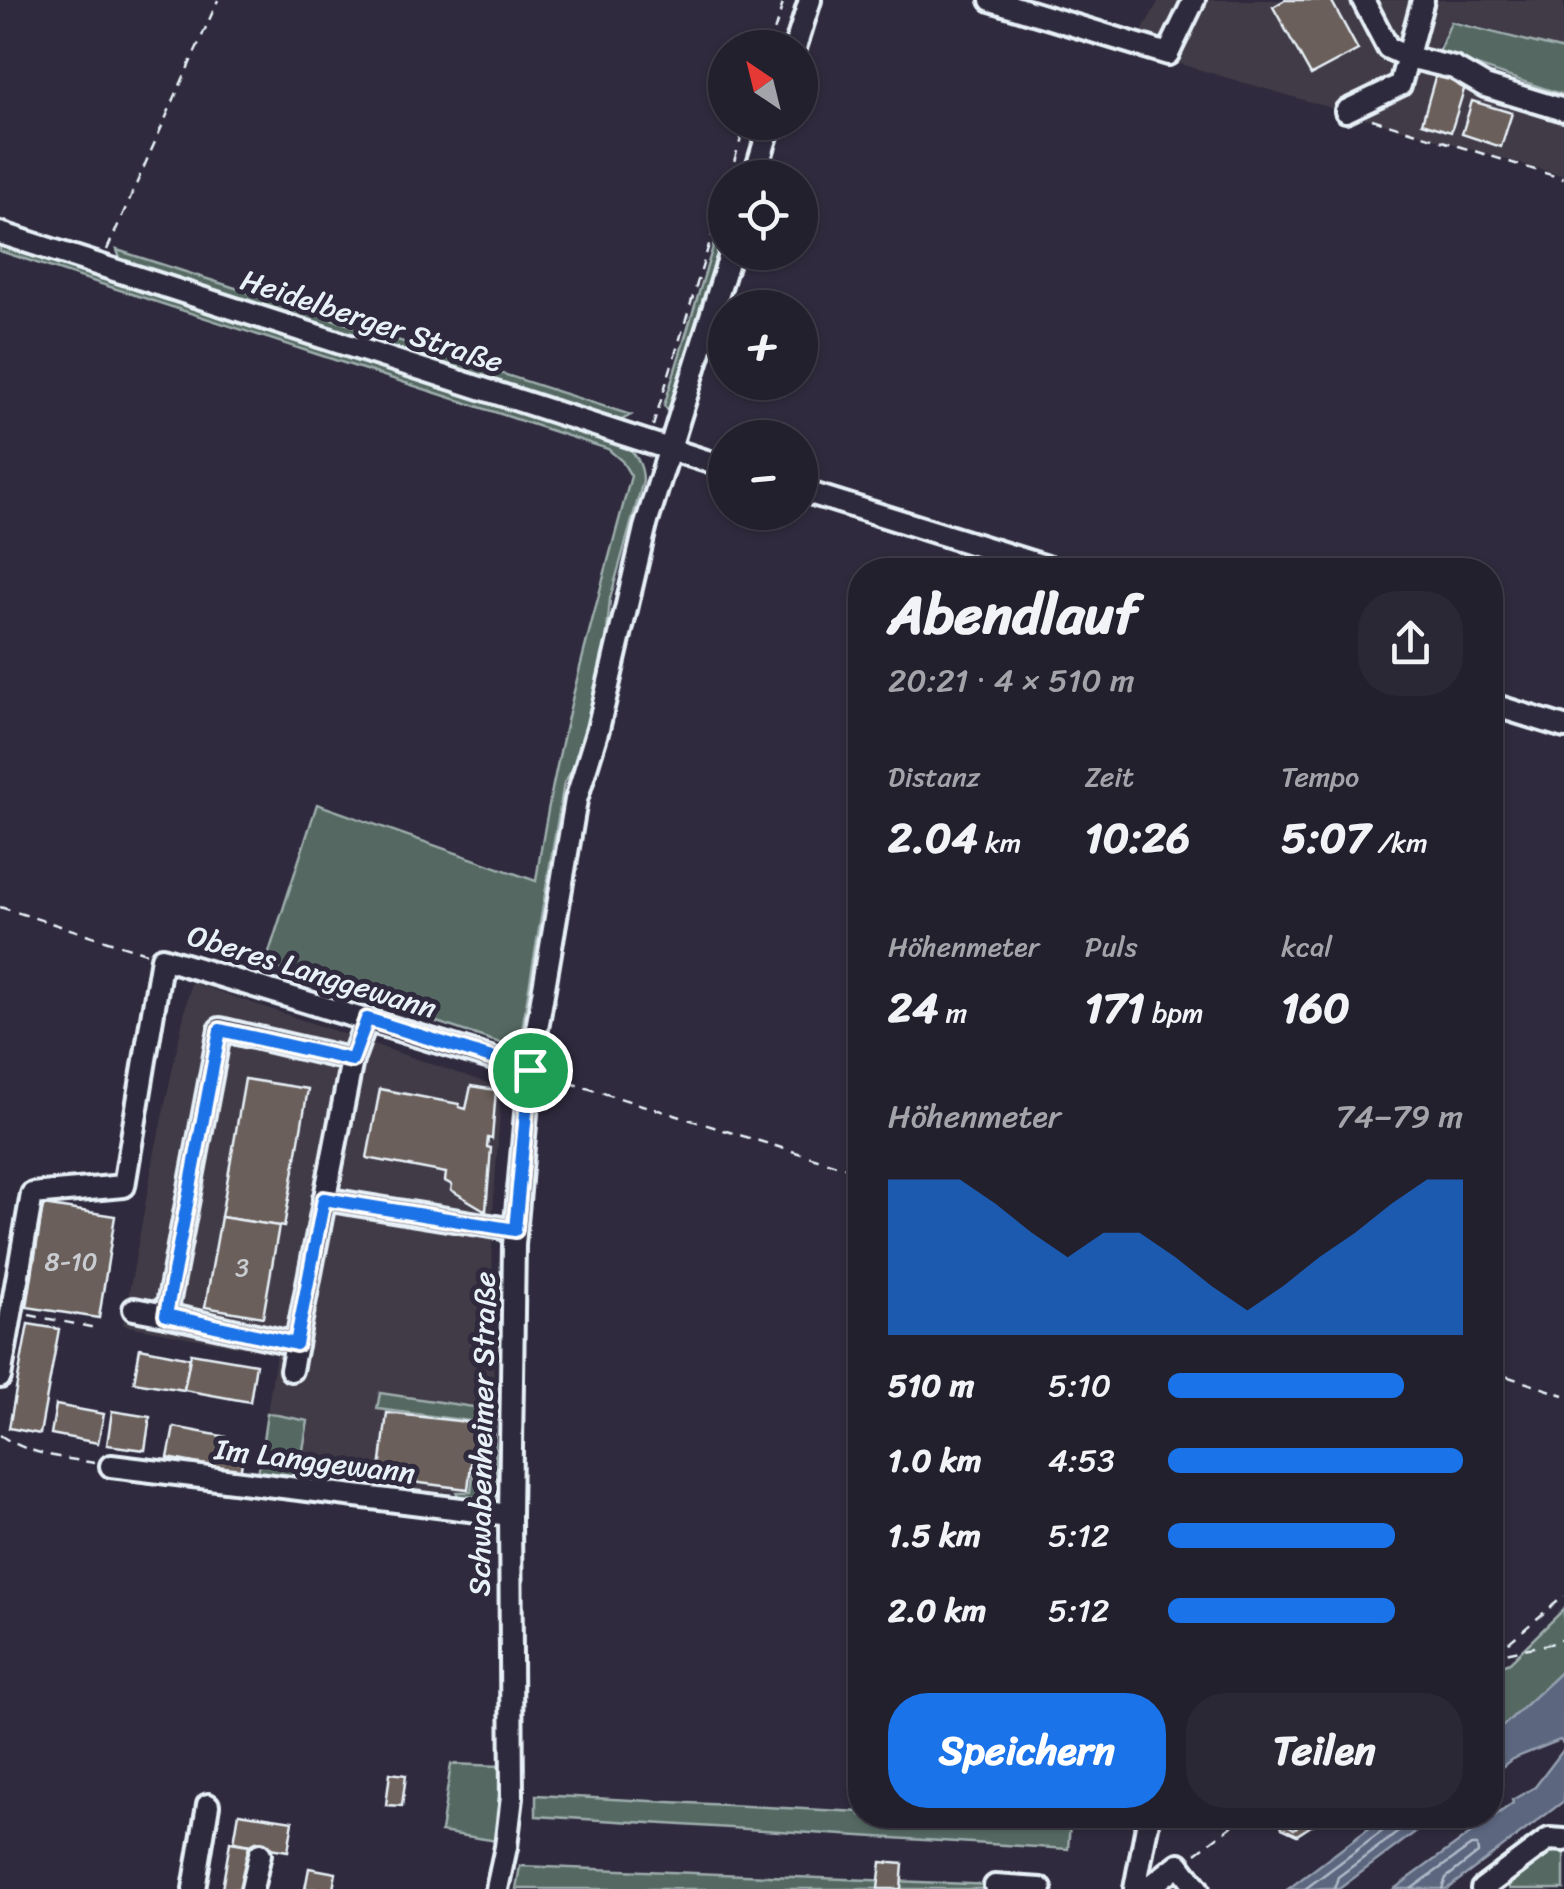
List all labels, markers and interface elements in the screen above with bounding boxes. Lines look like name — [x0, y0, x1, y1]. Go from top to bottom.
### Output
north arrow — [708, 30, 818, 140]
map controls — [708, 30, 818, 530]
button: locate — [708, 160, 818, 270]
street label: Heidelberger Straße — [234, 253, 510, 389]
button: + — [708, 290, 818, 400]
button: − — [708, 420, 818, 530]
text: Abendlauf — [888, 566, 1138, 663]
button: share — [1358, 591, 1463, 696]
text: 20:21 · 4 × 510 m — [888, 652, 1135, 709]
text: Distanz — [888, 752, 980, 801]
text: Zeit — [1085, 752, 1134, 801]
text: Tempo — [1281, 752, 1359, 801]
text: 2.04 — [888, 801, 978, 875]
text: 10:26 — [1085, 801, 1190, 875]
text: 5:07 — [1281, 801, 1370, 875]
text: km — [978, 818, 1021, 867]
text: /km — [1370, 818, 1428, 867]
street label: Oberes Langgewann — [181, 908, 443, 1036]
text: Höhenmeter — [888, 922, 1039, 971]
text: Puls — [1085, 922, 1138, 971]
text: kcal — [1281, 922, 1332, 971]
text: 24 — [888, 971, 938, 1045]
text: 171 — [1085, 971, 1145, 1045]
text: 160 — [1281, 971, 1350, 1045]
text: m — [938, 988, 967, 1037]
text: bpm — [1145, 988, 1204, 1037]
pin — [488, 1028, 573, 1113]
icon: arrive — [503, 1043, 558, 1098]
text: Höhenmeter — [888, 1088, 1061, 1145]
text: 74–79 m — [1336, 1088, 1463, 1145]
house number: 8-10 — [44, 1239, 98, 1284]
house number: 3 — [235, 1245, 249, 1290]
street label: Schwabenheimer Straße — [452, 1271, 512, 1597]
text: 510 m — [888, 1357, 974, 1414]
text: 5:10 — [1048, 1357, 1111, 1414]
street label: Im Langgewann — [211, 1422, 418, 1500]
text: 1.0 km — [888, 1432, 982, 1489]
text: 4:53 — [1048, 1432, 1115, 1489]
text: 1.5 km — [888, 1507, 981, 1564]
text: 5:12 — [1048, 1507, 1109, 1564]
text: 2.0 km — [888, 1582, 986, 1639]
text: 5:12 — [1048, 1582, 1109, 1639]
button: Speichern — [888, 1693, 1166, 1808]
button: Teilen — [1186, 1693, 1463, 1808]

